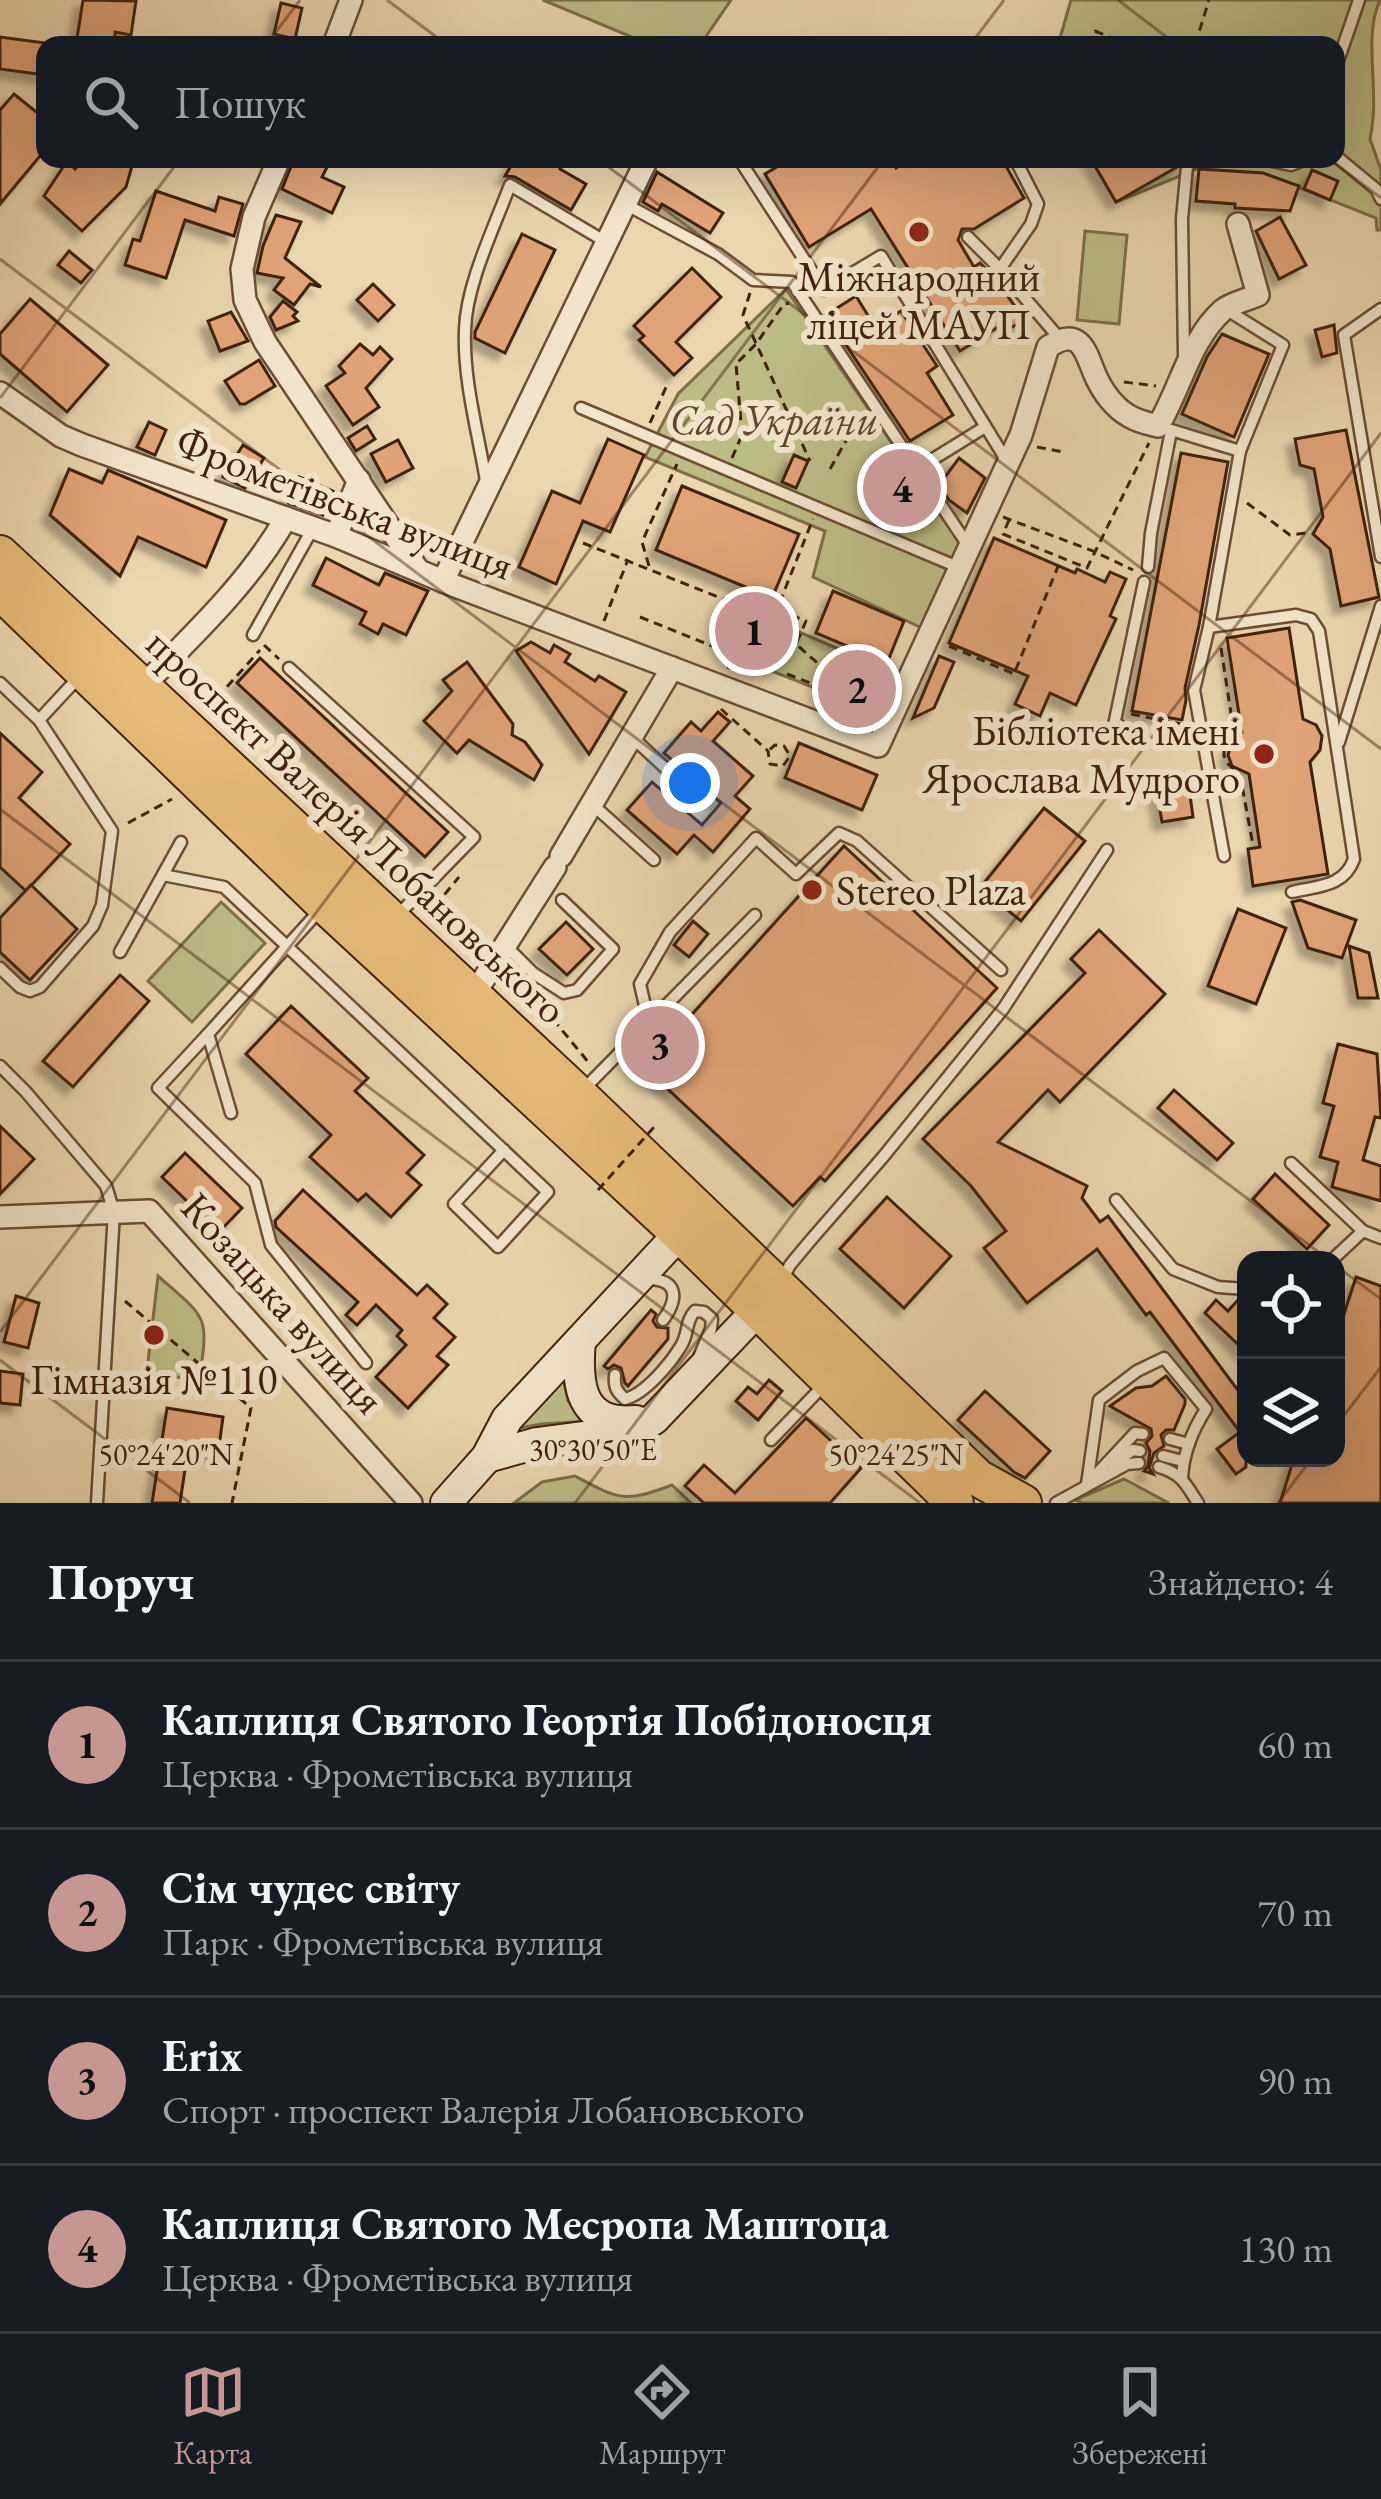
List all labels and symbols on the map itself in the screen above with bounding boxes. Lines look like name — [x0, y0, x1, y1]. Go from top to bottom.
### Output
marker: Міжнародний ліцей МАУП — [906, 219, 932, 245]
place label: Міжнародний ліцей МАУП — [797, 249, 1041, 352]
park label: Сад України — [670, 392, 878, 447]
street label: Фрометівська вулиця — [169, 413, 521, 593]
pin: 4 — [863, 443, 941, 533]
pin: 1 — [715, 586, 793, 676]
street label: проспект Валерія Лобановського — [135, 616, 579, 1036]
pin: 2 — [818, 644, 896, 734]
place label: Бібліотека імені Ярослава Мудрого — [921, 703, 1240, 806]
marker: Бібліотека імені Ярослава Мудрого — [1251, 741, 1277, 767]
your location — [660, 753, 720, 813]
place label: Stereo Plaza — [836, 863, 1026, 918]
marker: Stereo Plaza — [799, 877, 825, 903]
pin: 3 — [621, 1000, 699, 1090]
street label: Козацька вулиця — [169, 1181, 397, 1425]
marker: Гімназія №110 — [141, 1322, 167, 1348]
place label: Гімназія №110 — [31, 1352, 277, 1407]
text: 30°30'50"E — [529, 1430, 657, 1469]
text: 50°24'20"N — [99, 1435, 234, 1474]
text: 50°24'25"N — [829, 1435, 964, 1474]

